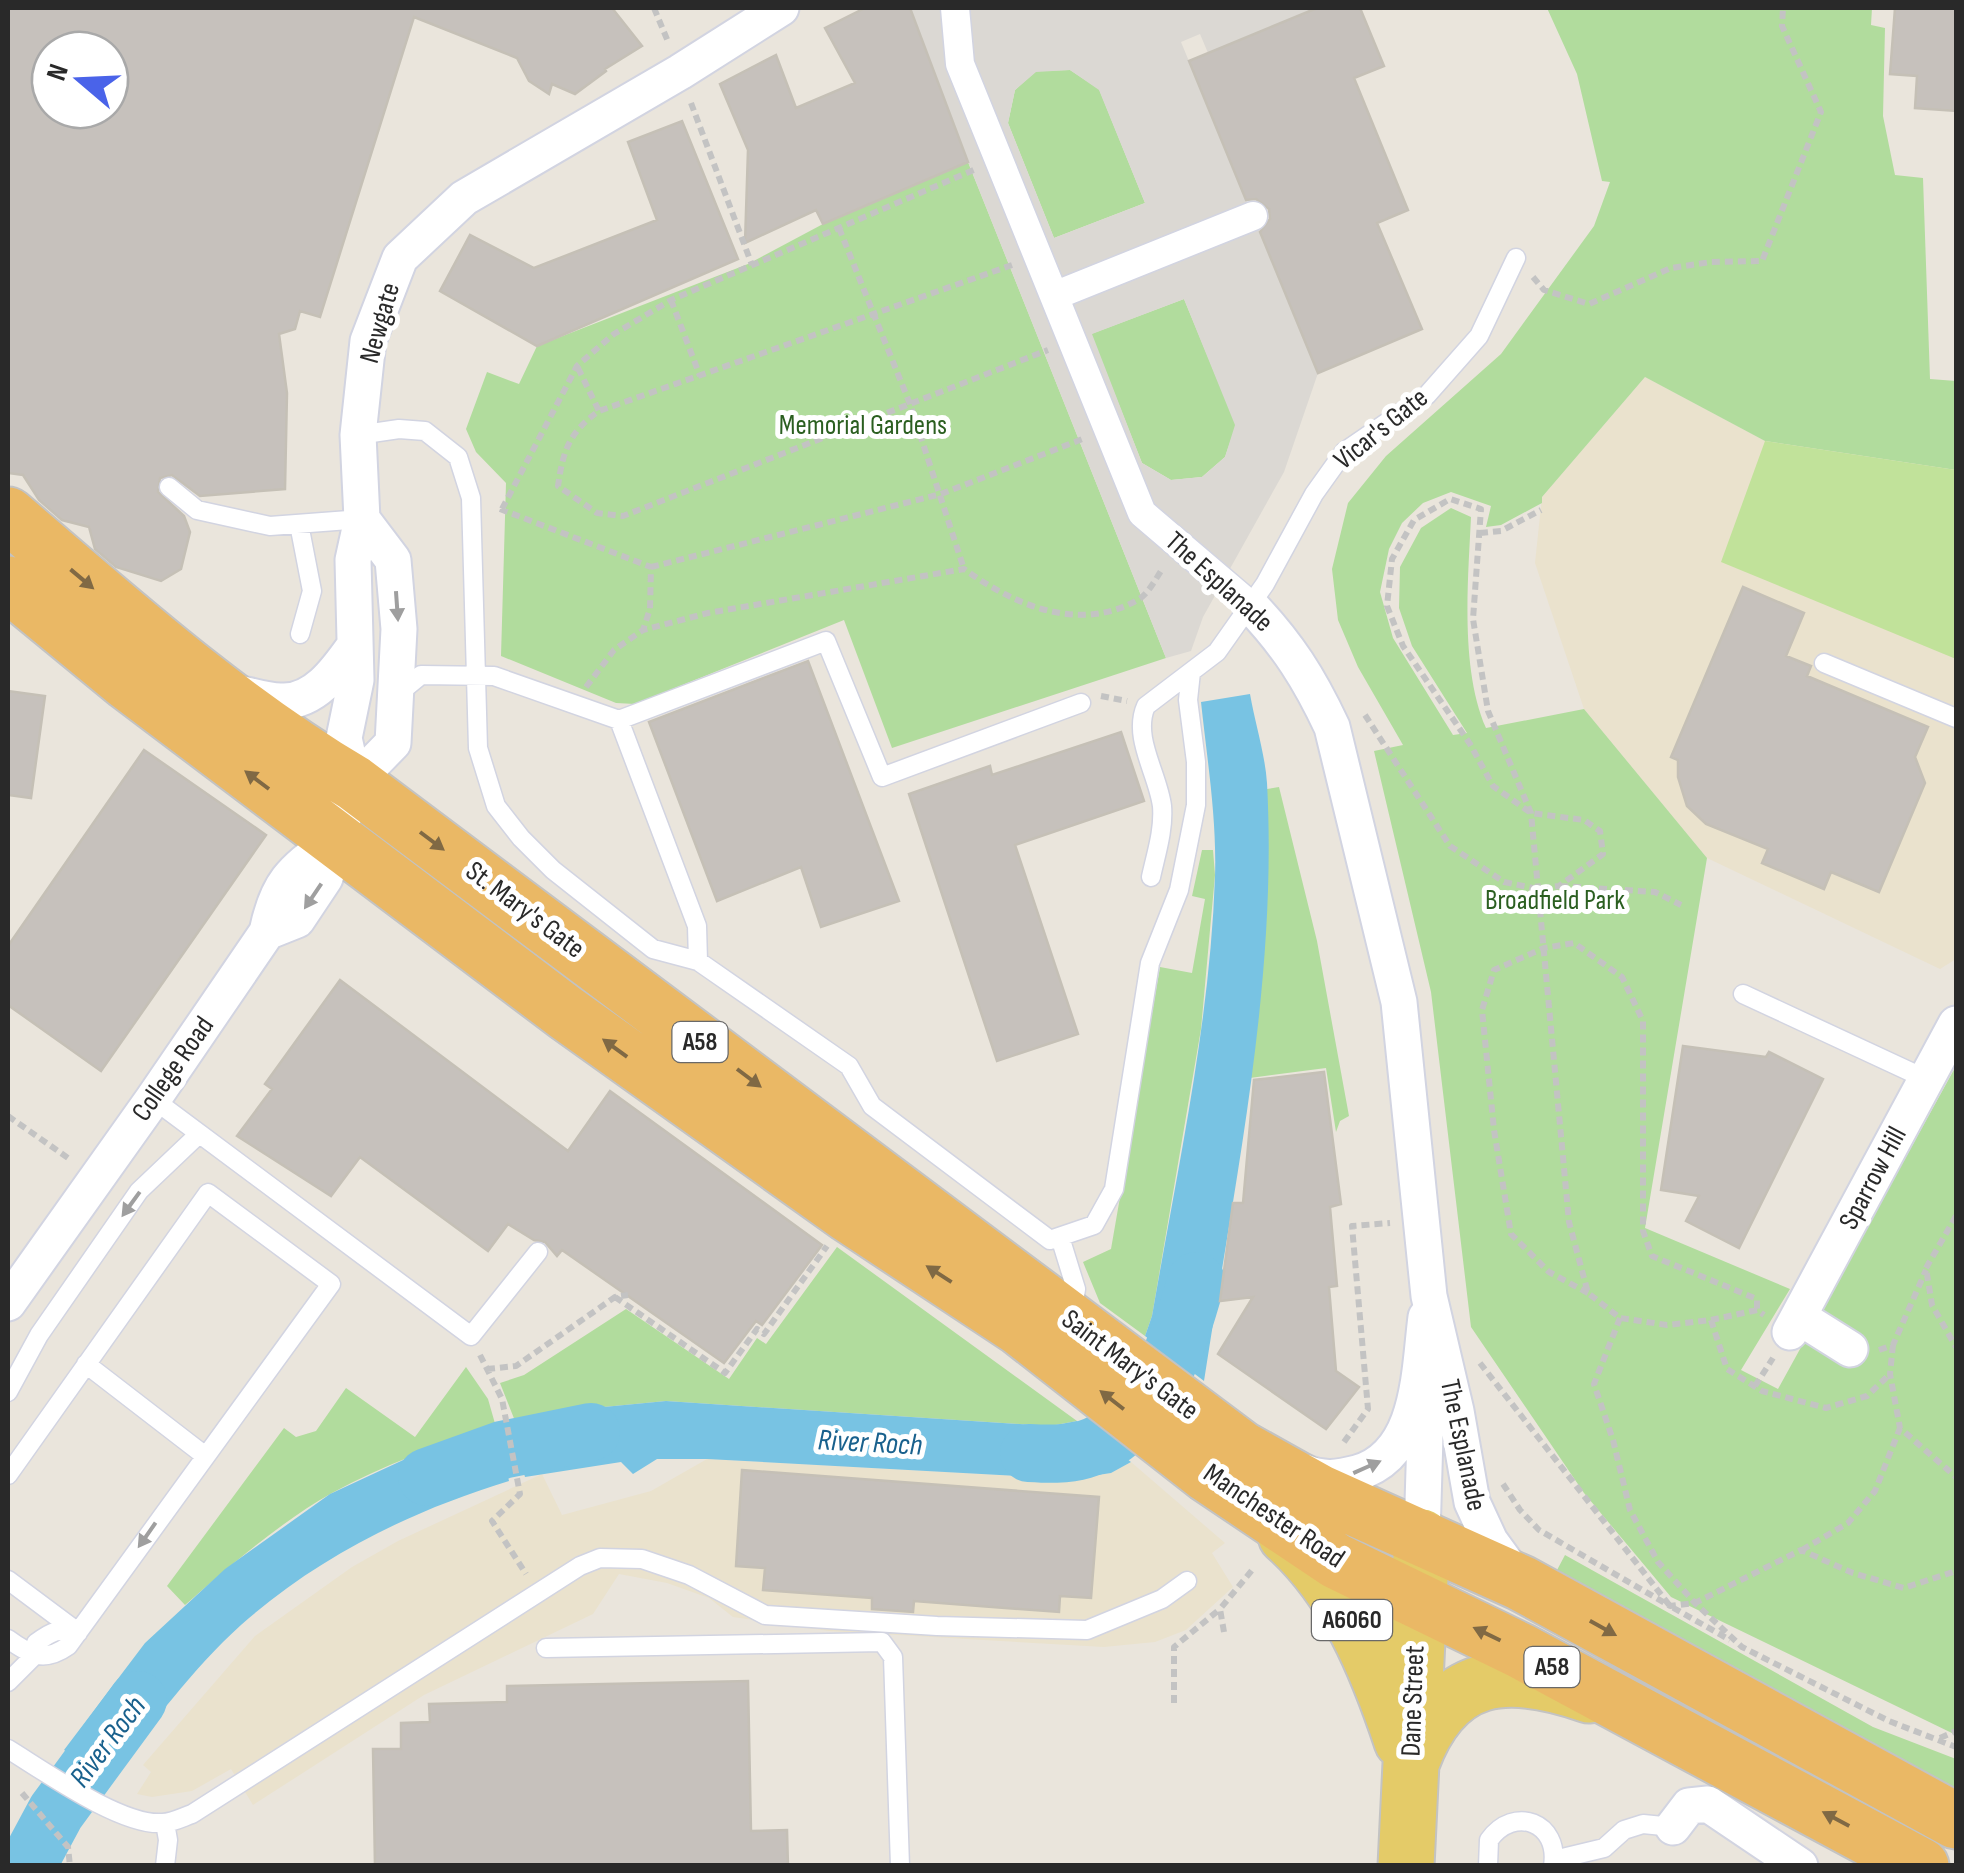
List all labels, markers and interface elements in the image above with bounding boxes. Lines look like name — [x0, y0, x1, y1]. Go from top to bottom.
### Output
north arrow — [30, 30, 130, 130]
text: N — [40, 60, 76, 85]
street label: Newgate — [353, 279, 407, 367]
street label: Vicar's Gate — [1328, 381, 1434, 477]
park label: Memorial Gardens — [779, 409, 947, 442]
street label: The Esplanade — [1158, 525, 1280, 639]
one-way arrow — [69, 567, 94, 589]
one-way arrow — [389, 591, 405, 622]
one-way arrow — [244, 771, 270, 791]
one-way arrow — [419, 831, 445, 851]
street label: St. Mary's Gate — [459, 855, 591, 965]
one-way arrow — [305, 882, 323, 909]
park label: Broadfield Park — [1485, 884, 1625, 917]
street label: College Road — [125, 1010, 221, 1128]
road number: A58 — [672, 1022, 728, 1062]
one-way arrow — [602, 1039, 628, 1058]
one-way arrow — [736, 1067, 762, 1087]
street label: Sparrow Hill — [1832, 1121, 1914, 1235]
one-way arrow — [122, 1190, 141, 1217]
one-way arrow — [925, 1265, 952, 1284]
street label: Saint Mary's Gate — [1055, 1303, 1205, 1427]
street label: The Esplanade — [1433, 1376, 1493, 1514]
one-way arrow — [1100, 1389, 1126, 1410]
water label: River Roch — [817, 1422, 923, 1464]
street label: Manchester Road — [1197, 1457, 1351, 1575]
one-way arrow — [1352, 1459, 1382, 1475]
one-way arrow — [138, 1522, 158, 1548]
road number: A6060 — [1312, 1600, 1392, 1640]
one-way arrow — [1589, 1619, 1617, 1637]
one-way arrow — [1472, 1626, 1501, 1643]
street label: Dane Street — [1395, 1645, 1431, 1757]
road number: A58 — [1524, 1647, 1580, 1687]
water label: River Roch — [62, 1689, 154, 1795]
one-way arrow — [1821, 1811, 1850, 1828]

